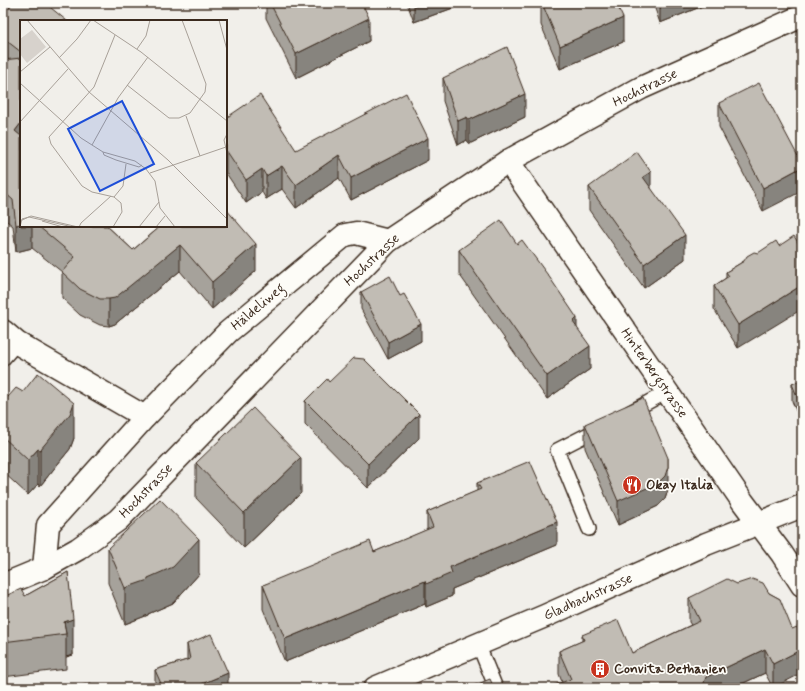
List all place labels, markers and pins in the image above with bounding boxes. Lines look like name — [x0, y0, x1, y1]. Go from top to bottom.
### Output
restaurant icon: Okay Italia — [621, 474, 643, 496]
place label: Okay Italia — [646, 476, 713, 494]
building icon: Convita Bethanien — [589, 658, 611, 680]
place label: Convita Bethanien — [614, 660, 726, 678]

